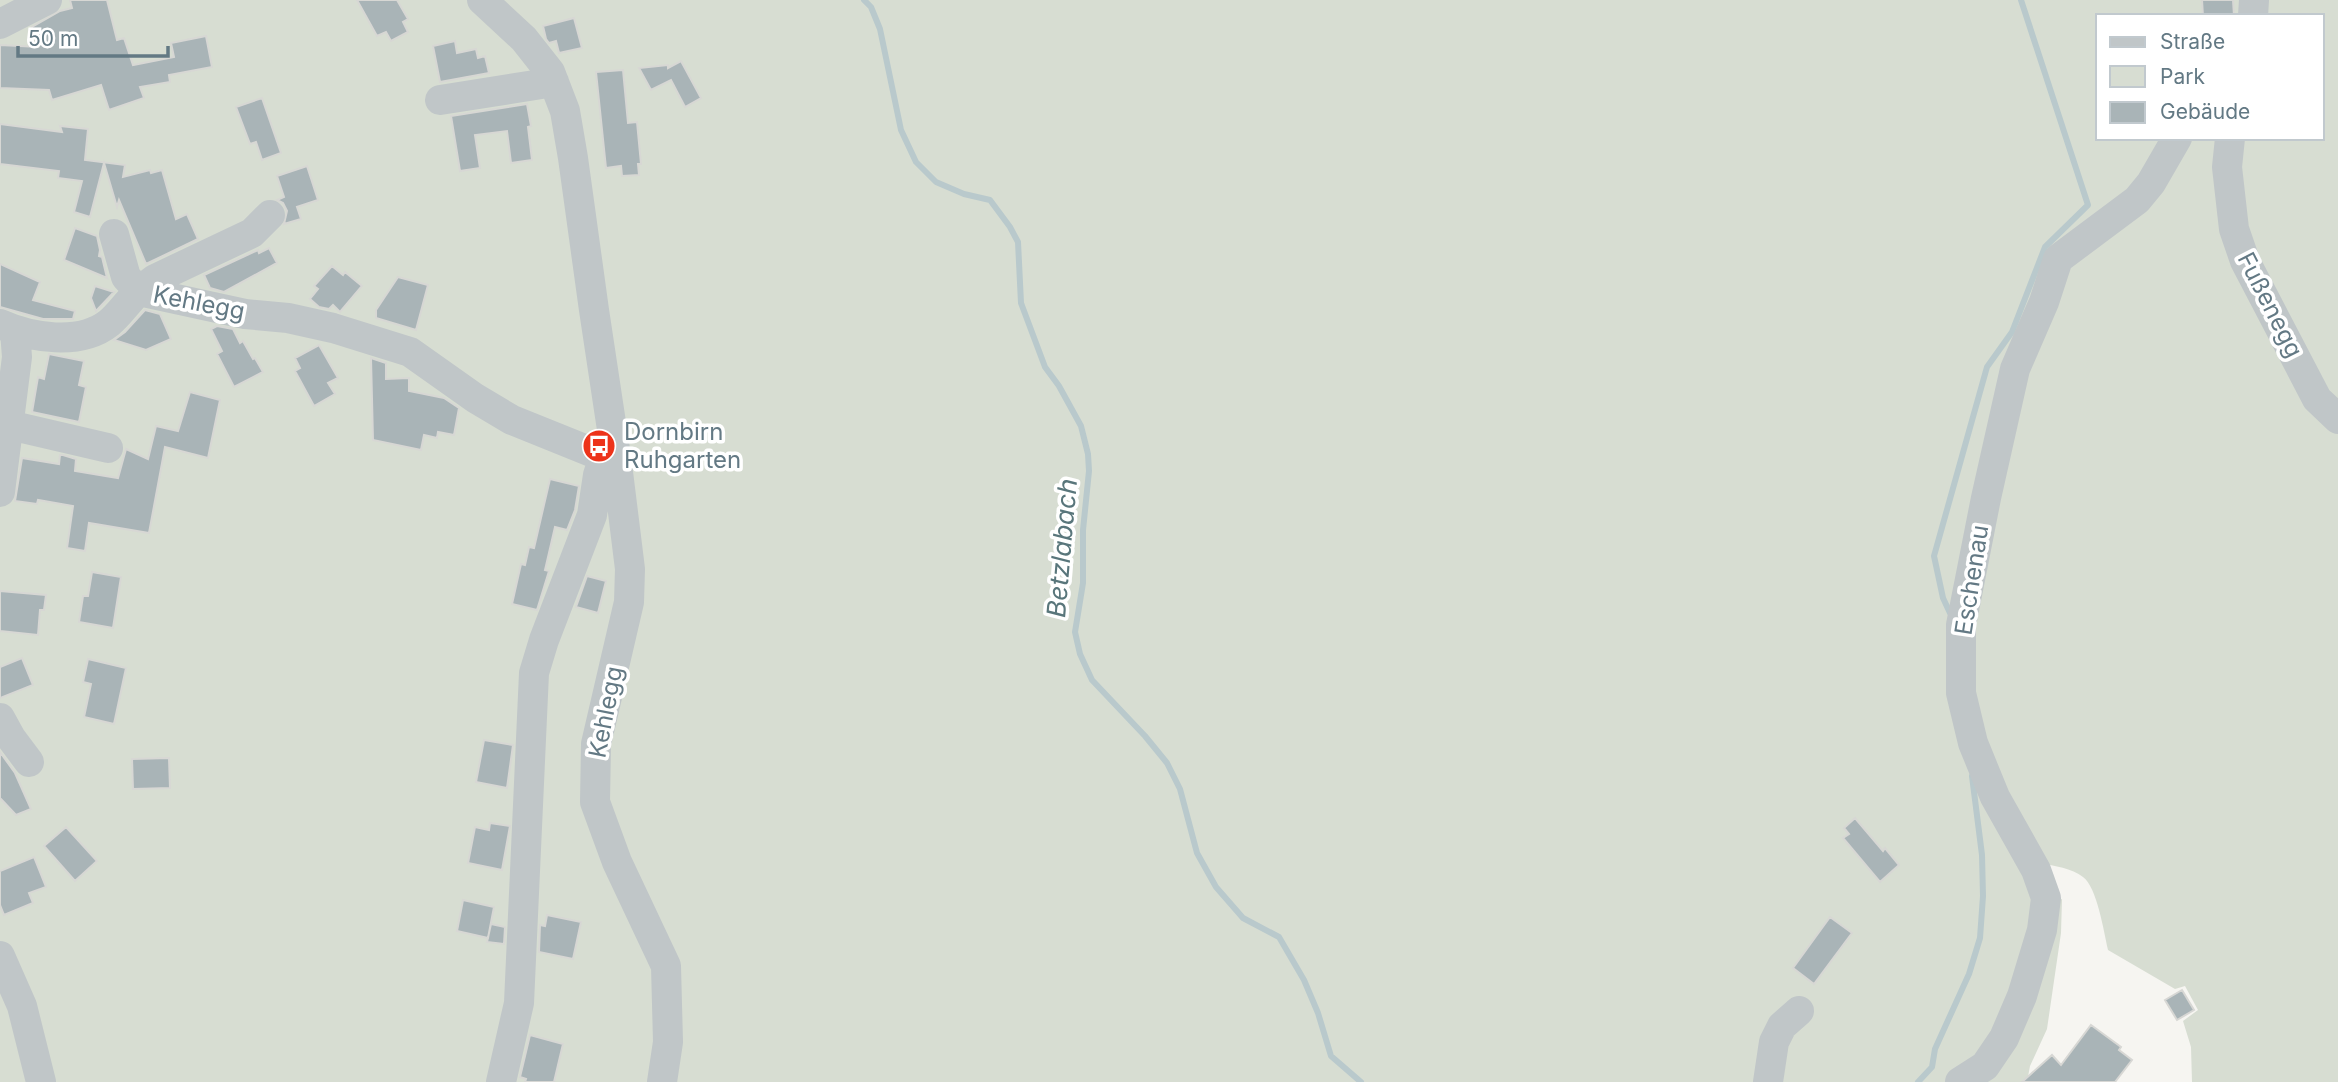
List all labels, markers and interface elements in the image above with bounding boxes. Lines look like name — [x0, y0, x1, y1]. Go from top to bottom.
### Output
scale bar — [18, 14, 168, 58]
legend — [2096, 14, 2324, 140]
text: 50 m — [28, 26, 78, 51]
text: Straße — [2160, 29, 2225, 54]
text: Park — [2160, 64, 2205, 89]
text: Gebäude — [2160, 99, 2250, 124]
street label: Fußenegg — [2232, 247, 2309, 362]
street label: Kehlegg — [151, 279, 247, 326]
place label: Dornbirn Ruhgarten — [624, 417, 741, 474]
bus stop icon: Dornbirn Ruhgarten — [580, 427, 618, 465]
water label: Betzlabach — [1040, 477, 1083, 619]
street label: Eschenau — [1949, 523, 1994, 637]
street label: Kehlegg — [582, 664, 629, 760]

